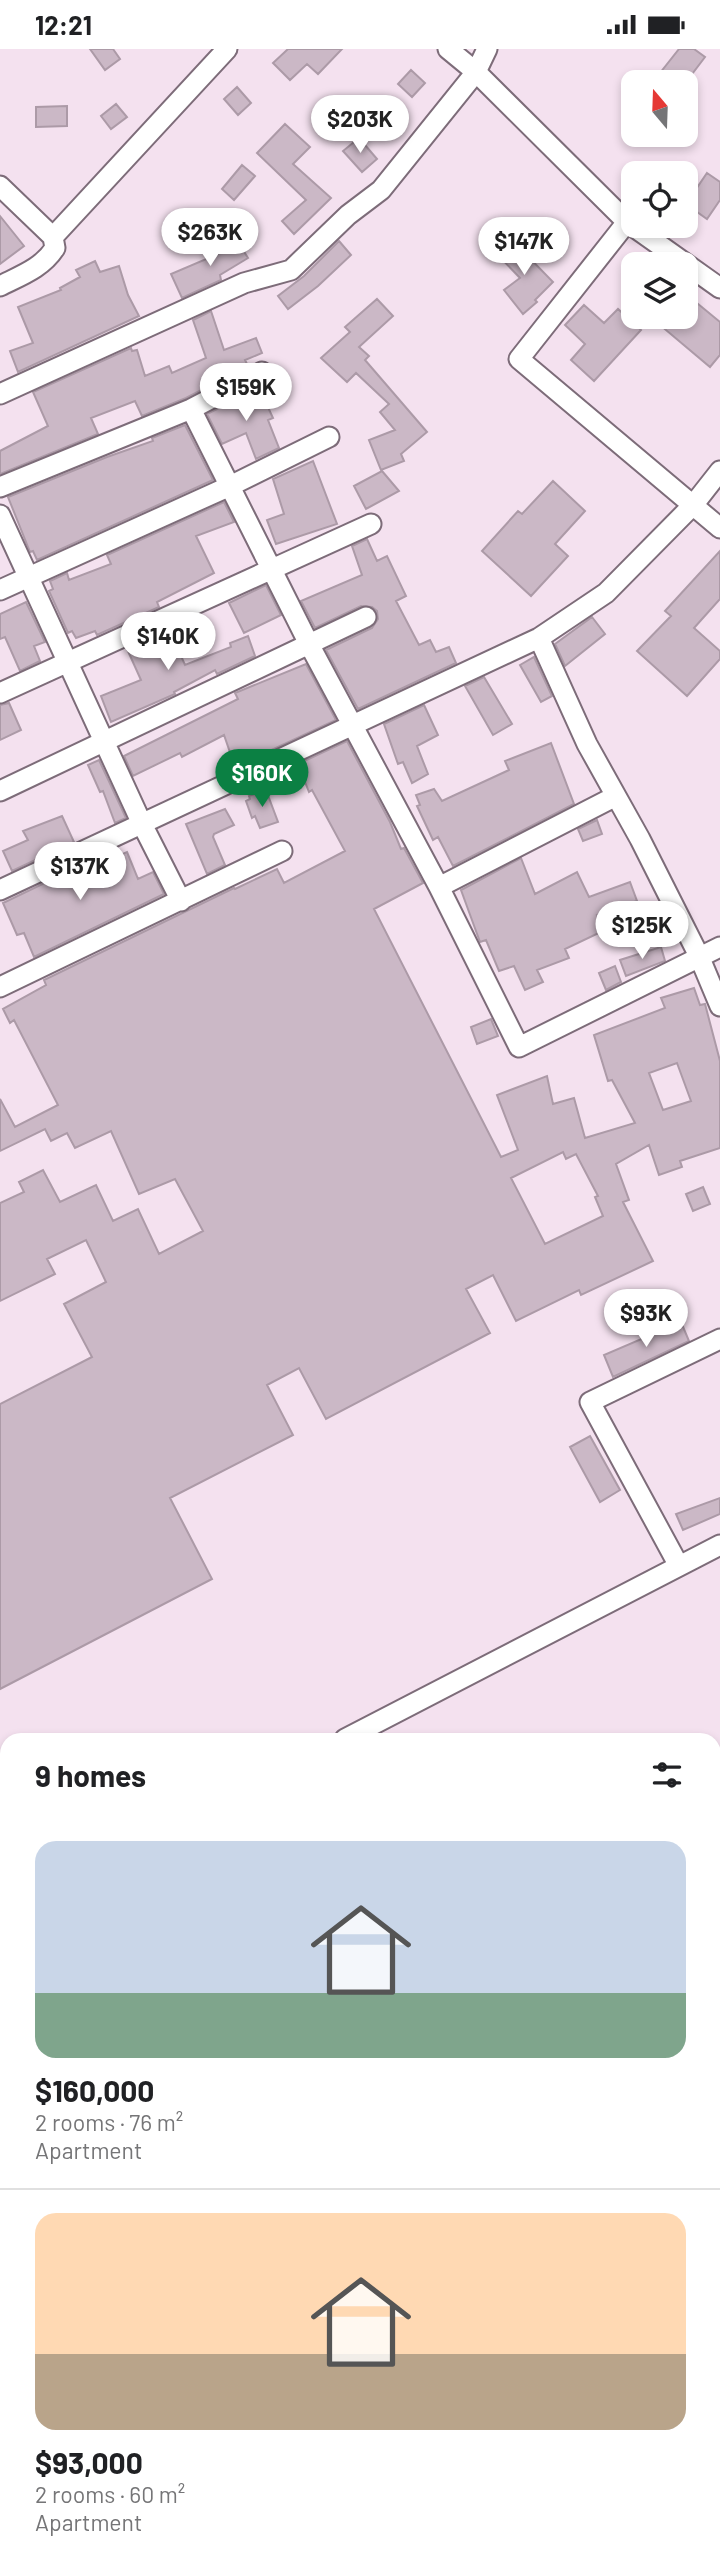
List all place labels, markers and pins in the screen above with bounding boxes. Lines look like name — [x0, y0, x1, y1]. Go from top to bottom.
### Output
pin: $203K — [311, 95, 409, 155]
pin: $263K — [161, 209, 259, 268]
pin: $147K — [475, 217, 573, 277]
pin: $159K — [197, 363, 295, 423]
pin: $140K — [119, 613, 217, 672]
pin: $160K — [213, 749, 311, 809]
pin: $137K — [31, 843, 129, 902]
pin: $125K — [593, 901, 691, 961]
pin: $93K — [605, 1289, 687, 1349]

